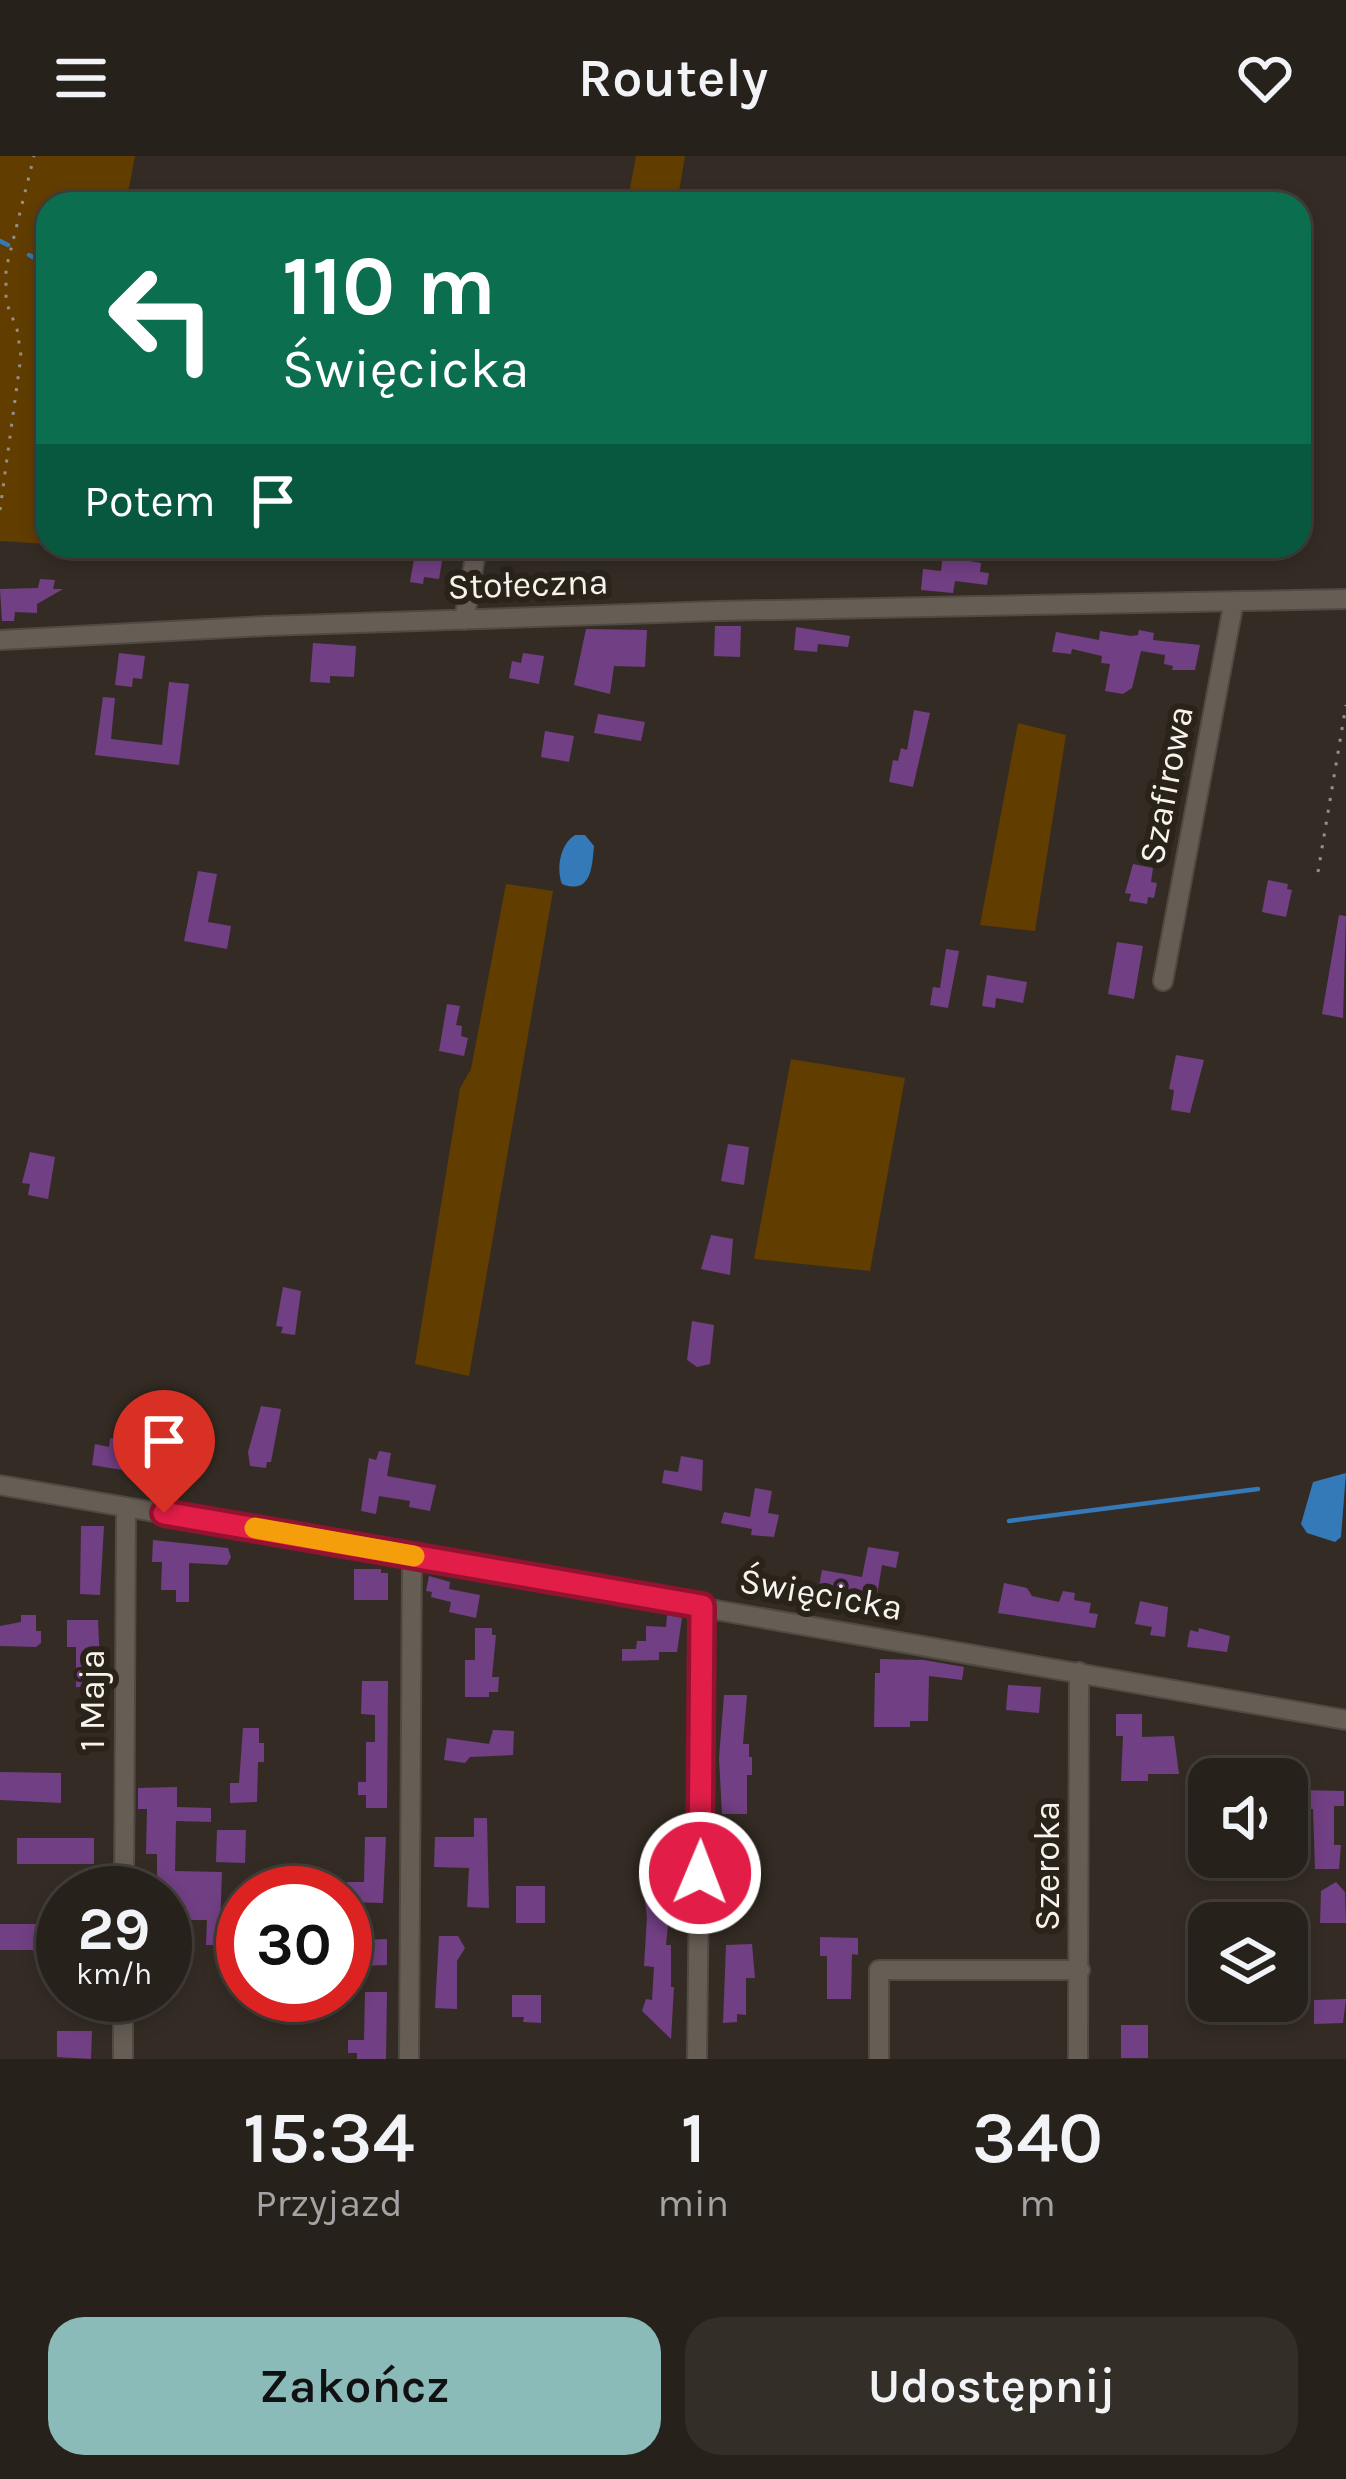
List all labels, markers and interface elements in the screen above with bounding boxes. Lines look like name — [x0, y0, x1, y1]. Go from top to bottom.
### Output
icon: menu — [48, 45, 114, 111]
icon: heart — [1232, 45, 1298, 111]
text: Routely — [578, 46, 768, 110]
text: 110 m — [282, 237, 496, 335]
icon: left — [84, 240, 240, 396]
text: Święcicka — [282, 337, 530, 401]
icon: arrive — [240, 468, 306, 534]
text: Potem — [84, 475, 216, 527]
street label: Stołeczna — [447, 560, 609, 608]
street label: Szafirowa — [1130, 702, 1202, 868]
pin — [113, 1390, 215, 1513]
icon: arrive — [131, 1408, 197, 1474]
street label: Święcicka — [736, 1558, 906, 1629]
street label: 1 Maja — [71, 1649, 113, 1751]
map controls — [1188, 1758, 1308, 2022]
button: sound — [1188, 1758, 1308, 1878]
street label: Szeroka — [1026, 1801, 1068, 1931]
position arrow — [637, 1810, 763, 1936]
speed limit sign: 30 — [216, 1866, 372, 2022]
text: 29 — [78, 1894, 150, 1964]
button: layers — [1188, 1902, 1308, 2022]
text: km/h — [76, 1956, 152, 1992]
text: 15:34 — [243, 2096, 415, 2180]
text: 1 — [681, 2096, 706, 2180]
text: 340 — [972, 2096, 1103, 2180]
text: Przyjazd — [255, 2180, 403, 2226]
text: min — [657, 2180, 729, 2226]
text: m — [1019, 2180, 1056, 2226]
button: Zakończ — [48, 2317, 661, 2455]
button: Udostępnij — [685, 2317, 1298, 2455]

